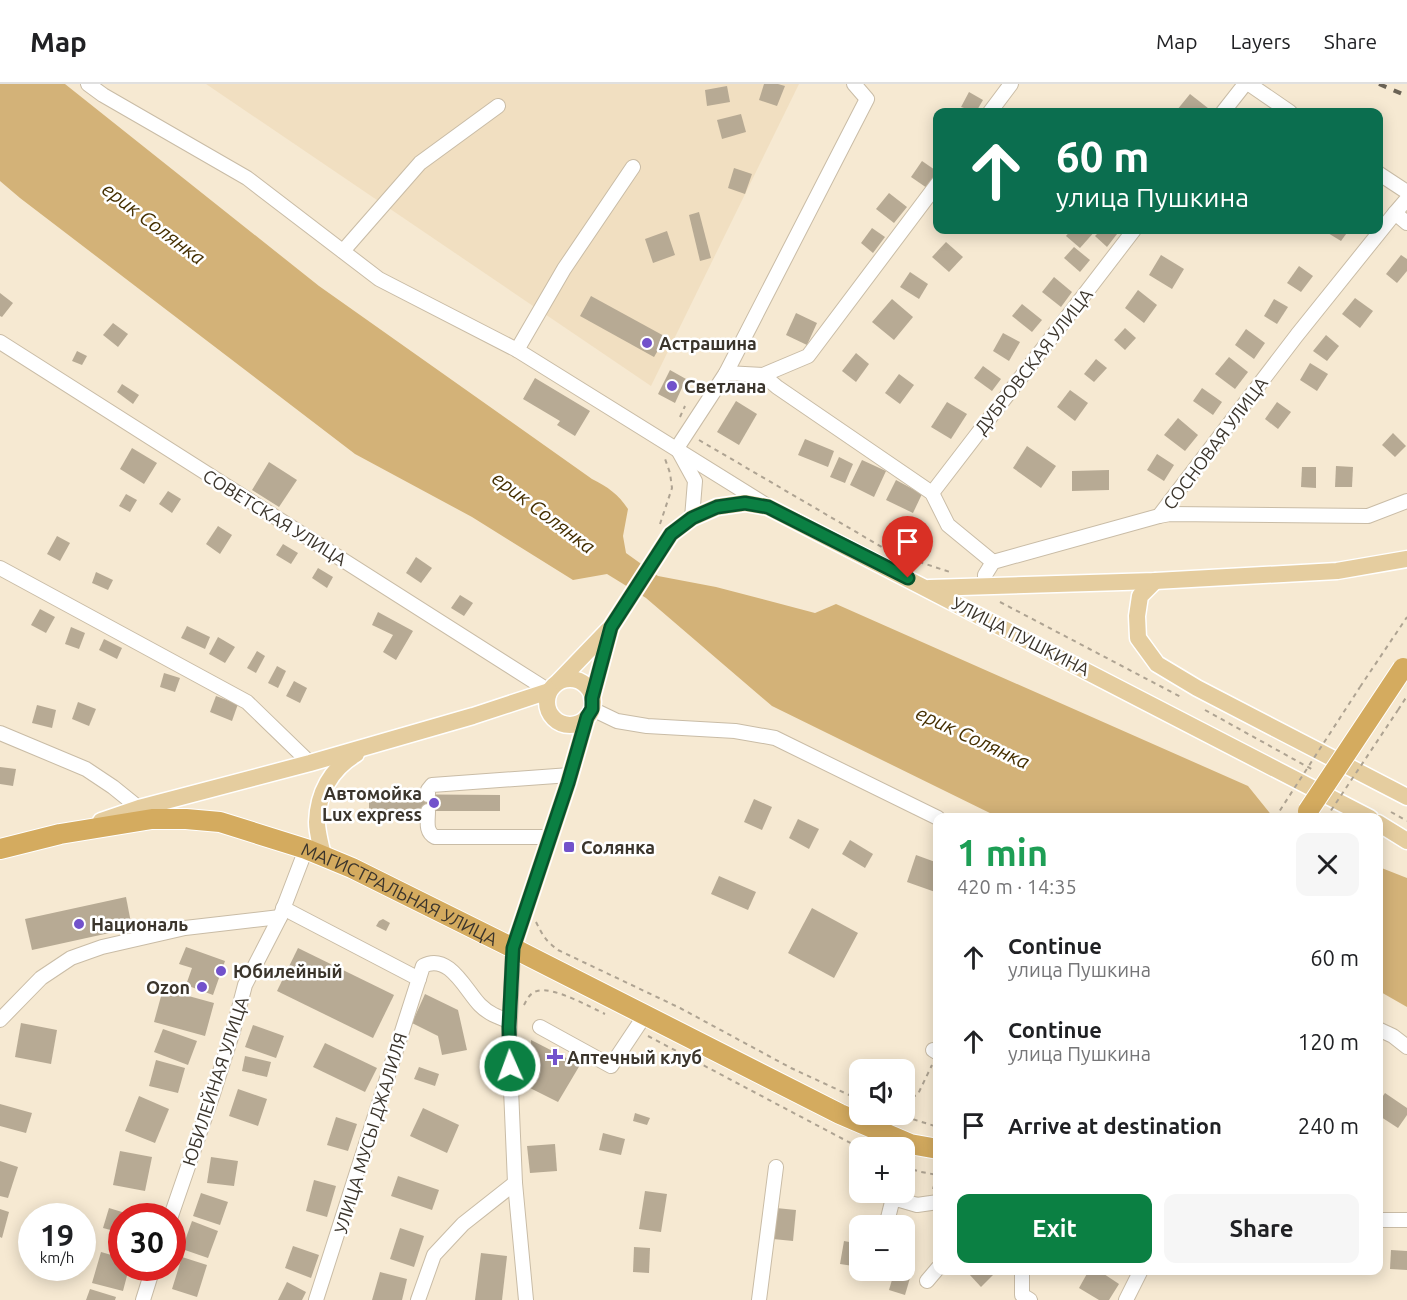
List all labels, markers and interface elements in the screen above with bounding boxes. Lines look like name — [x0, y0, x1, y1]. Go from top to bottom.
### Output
text: Map — [30, 26, 87, 57]
text: Map — [1156, 29, 1197, 53]
text: Layers — [1230, 29, 1291, 53]
text: Share — [1324, 29, 1377, 53]
icon: ahead — [957, 132, 1035, 210]
text: 60 m — [1056, 133, 1150, 180]
water label: ерик Солянка — [98, 177, 210, 269]
text: улица Пушкина — [1056, 182, 1249, 212]
street label: ДУБРОВСКАЯ УЛИЦА — [970, 284, 1096, 438]
place label: Астрашина — [659, 333, 757, 353]
marker: Астрашина — [640, 336, 654, 350]
street label: СОСНОВАЯ УЛИЦА — [1159, 373, 1271, 513]
place label: Светлана — [684, 376, 766, 396]
marker: Светлана — [665, 379, 679, 393]
street label: СОВЕТСКАЯ УЛИЦА — [200, 465, 351, 569]
water label: ерик Солянка — [488, 466, 600, 558]
pin — [882, 516, 933, 578]
icon: arrive — [891, 525, 924, 558]
street label: УЛИЦА ПУШКИНА — [949, 593, 1093, 679]
water label: ерик Солянка — [913, 701, 1034, 773]
place label: Автомойка Lux express — [322, 783, 422, 824]
marker: Автомойка Lux express — [427, 796, 441, 810]
text: 1 min — [957, 832, 1048, 873]
button: close — [1296, 833, 1359, 896]
place label: Солянка — [581, 837, 655, 857]
street label: МАГИСТРАЛЬНАЯ УЛИЦА — [299, 838, 501, 949]
marker: Солянка — [562, 840, 576, 854]
text: 420 m · 14:35 — [957, 875, 1077, 898]
place label: Националь — [91, 914, 188, 934]
marker: Националь — [72, 917, 86, 931]
text: Continue — [1008, 933, 1102, 958]
icon: ahead — [957, 941, 990, 974]
text: 60 m — [1310, 945, 1359, 970]
text: улица Пушкина — [1008, 958, 1151, 981]
place label: Юбилейный — [233, 961, 343, 981]
marker: Юбилейный — [214, 964, 228, 978]
place label: Ozon — [146, 977, 190, 997]
marker: Ozon — [195, 980, 209, 994]
street label: ЮБИЛЕЙНАЯ УЛИЦА — [178, 994, 252, 1168]
text: Continue — [1008, 1017, 1102, 1042]
icon: ahead — [957, 1025, 990, 1058]
text: 120 m — [1298, 1029, 1359, 1054]
street label: УЛИЦА МУСЫ ДЖАЛИЛЯ — [330, 1030, 410, 1236]
position arrow — [478, 1034, 542, 1098]
text: улица Пушкина — [1008, 1042, 1151, 1065]
place label: Аптечный клуб — [567, 1047, 702, 1067]
marker: Аптечный клуб — [548, 1050, 562, 1064]
map controls — [849, 1059, 915, 1281]
button: sound — [849, 1059, 915, 1125]
icon: arrive — [957, 1109, 990, 1142]
text: Arrive at destination — [1008, 1113, 1222, 1138]
text: 240 m — [1298, 1113, 1359, 1138]
button: + — [849, 1137, 915, 1203]
button: Exit — [957, 1194, 1152, 1263]
button: Share — [1164, 1194, 1359, 1263]
speed limit sign: 30 — [108, 1203, 186, 1281]
button: − — [849, 1215, 915, 1281]
text: 19 — [40, 1218, 74, 1252]
text: km/h — [40, 1249, 74, 1266]

